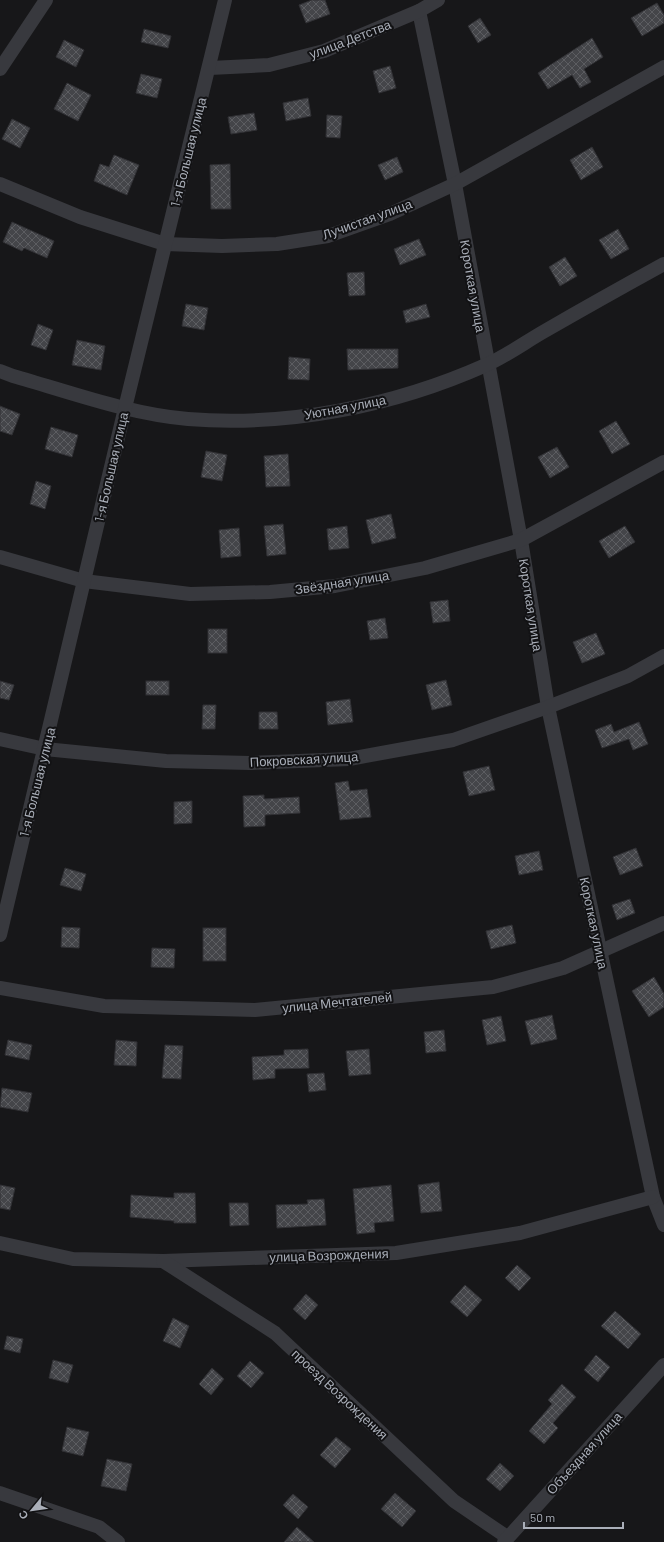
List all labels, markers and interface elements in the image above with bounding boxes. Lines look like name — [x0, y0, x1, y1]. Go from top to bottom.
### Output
street label: улица Детства — [307, 16, 394, 62]
street label: 1-я Большая улица — [167, 95, 210, 208]
street label: Лучистая улица — [320, 195, 415, 243]
street label: Короткая улица — [457, 239, 489, 334]
street label: Уютная улица — [303, 391, 388, 423]
street label: 1-я Большая улица — [91, 410, 132, 523]
street label: Короткая улица — [516, 558, 546, 653]
street label: Звёздная улица — [294, 567, 391, 597]
street label: 1-я Большая улица — [16, 725, 59, 838]
street label: Покровская улица — [249, 748, 359, 770]
street label: Короткая улица — [576, 876, 612, 971]
street label: улица Мечтателей — [281, 988, 393, 1016]
street label: улица Возрождения — [269, 1245, 389, 1265]
street label: проезд Возрождения — [289, 1345, 391, 1443]
street label: Объездная улица — [543, 1408, 626, 1497]
north arrow — [12, 1490, 52, 1530]
scale bar — [524, 1504, 623, 1530]
text: С — [15, 1508, 30, 1522]
text: 50 m — [530, 1510, 555, 1524]

